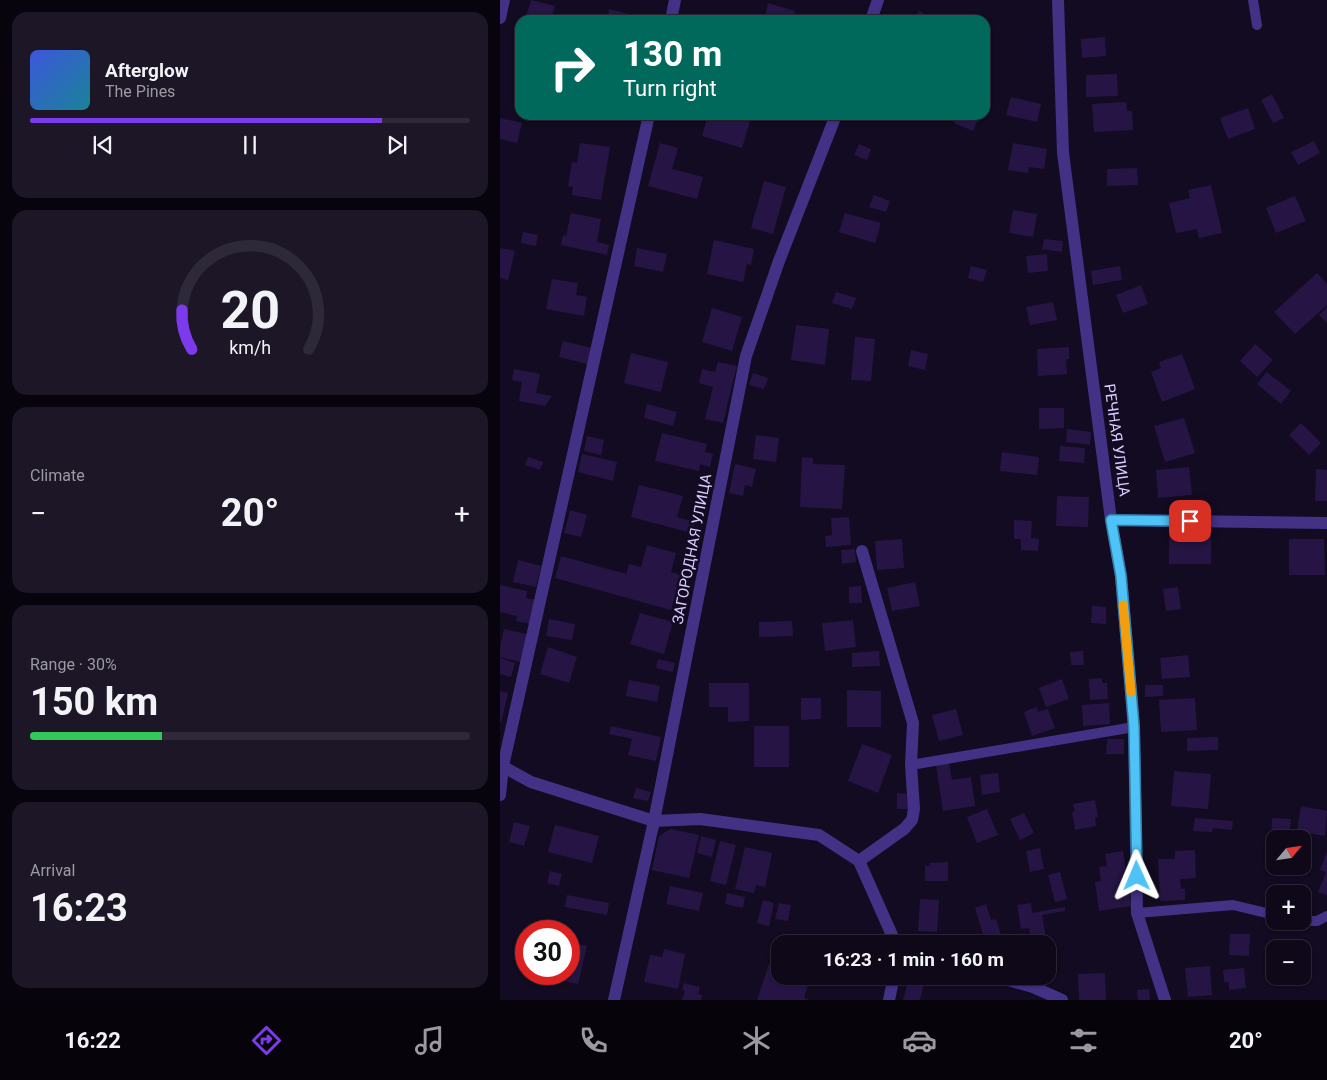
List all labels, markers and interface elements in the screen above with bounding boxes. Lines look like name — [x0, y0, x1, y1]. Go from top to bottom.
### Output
text: 130 m — [623, 34, 722, 75]
icon: right — [540, 35, 605, 100]
text: Afterglow — [105, 59, 189, 82]
text: Turn right — [623, 76, 717, 101]
text: The Pines — [105, 82, 175, 101]
icon: previous — [89, 131, 117, 159]
icon: pause — [236, 131, 264, 159]
icon: next — [383, 131, 411, 159]
text: 20 — [220, 280, 280, 341]
text: km/h — [229, 337, 271, 358]
street label: РЕЧНАЯ УЛИЦА — [1100, 383, 1134, 498]
text: Climate — [30, 466, 85, 485]
street label: ЗАГОРОДНАЯ УЛИЦА — [669, 472, 715, 626]
text: 20° — [221, 491, 279, 535]
text: − — [30, 497, 46, 530]
text: + — [454, 497, 470, 530]
pin — [1169, 500, 1211, 542]
icon: arrive — [1176, 507, 1204, 535]
text: Range · 30% — [30, 655, 117, 674]
text: 150 km — [30, 680, 158, 724]
north arrow — [1266, 830, 1311, 875]
map controls — [1266, 830, 1311, 985]
position arrow — [1110, 849, 1162, 901]
text: Arrival — [30, 861, 75, 880]
button: + — [1266, 885, 1311, 930]
text: 16:23 — [30, 886, 128, 930]
speed limit sign: 30 — [515, 920, 580, 985]
button: − — [1266, 940, 1311, 985]
text: 16:23 · 1 min · 160 m — [823, 948, 1004, 971]
icon: directions — [249, 1023, 284, 1058]
icon: music — [412, 1023, 447, 1058]
icon: phone — [576, 1023, 611, 1058]
icon: climate — [739, 1023, 774, 1058]
icon: car — [902, 1023, 937, 1058]
icon: filters — [1066, 1023, 1101, 1058]
text: 16:22 — [64, 1028, 121, 1053]
text: 20° — [1229, 1028, 1263, 1053]

